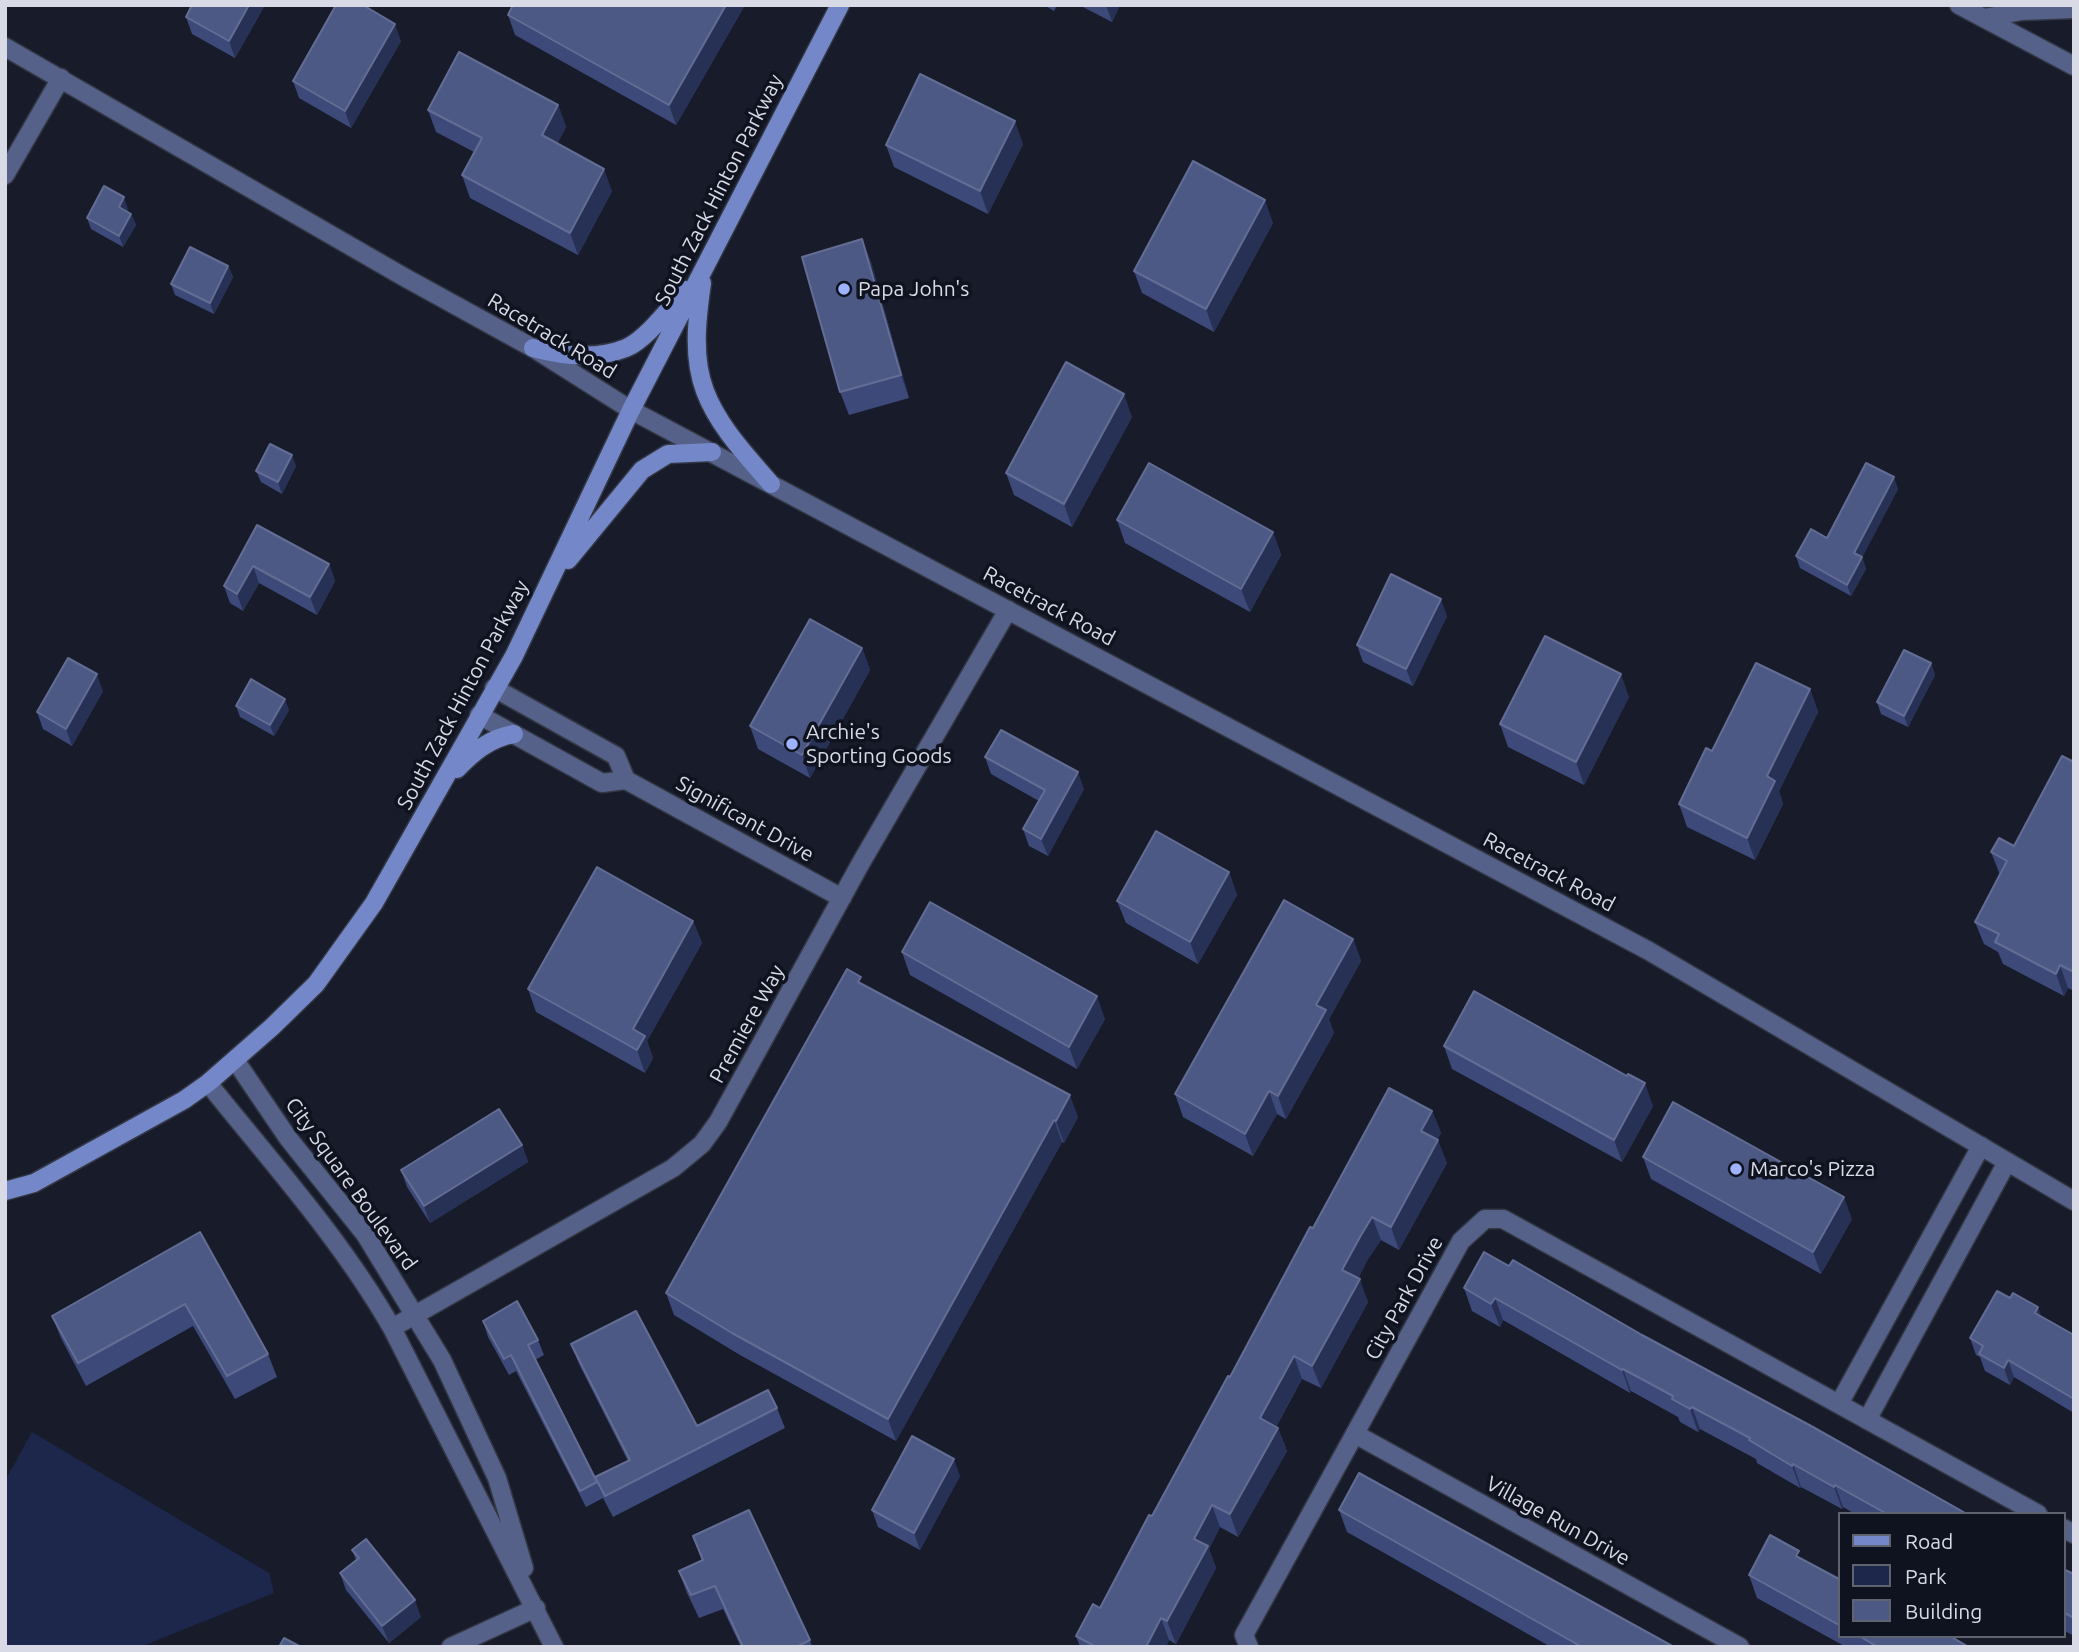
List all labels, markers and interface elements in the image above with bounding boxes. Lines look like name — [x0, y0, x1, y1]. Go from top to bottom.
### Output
street label: South Zack Hinton Parkway — [650, 70, 788, 310]
place label: Papa John's — [858, 276, 969, 302]
marker: Papa John's — [836, 281, 852, 297]
street label: Racetrack Road — [483, 288, 621, 384]
street label: Racetrack Road — [979, 561, 1119, 651]
street label: South Zack Hinton Parkway — [392, 576, 534, 814]
place label: Archie's Sporting Goods — [806, 719, 952, 769]
marker: Archie's Sporting Goods — [784, 736, 800, 752]
street label: Significant Drive — [672, 771, 818, 867]
street label: Racetrack Road — [1479, 827, 1619, 917]
street label: Premiere Way — [704, 961, 790, 1087]
street label: City Square Boulevard — [280, 1093, 422, 1275]
place label: Marco's Pizza — [1750, 1156, 1875, 1182]
marker: Marco's Pizza — [1728, 1161, 1744, 1177]
street label: City Park Drive — [1360, 1232, 1448, 1364]
street label: Village Run Drive — [1482, 1471, 1634, 1571]
legend — [1838, 1512, 2065, 1638]
text: Road — [1905, 1529, 1953, 1553]
text: Park — [1905, 1564, 1947, 1588]
text: Building — [1905, 1599, 1982, 1623]

